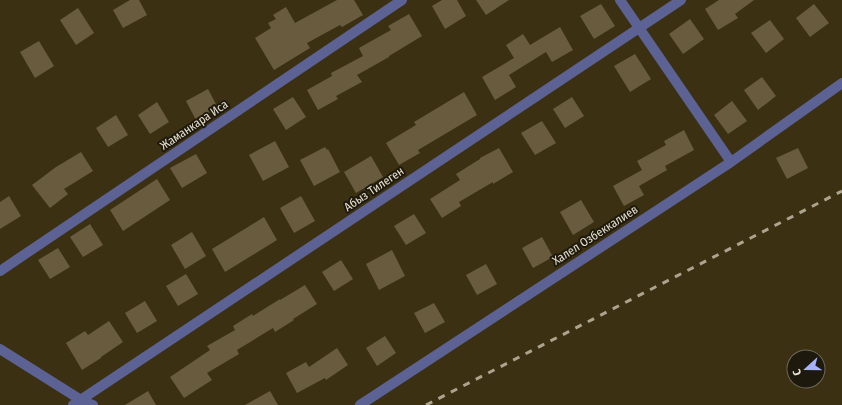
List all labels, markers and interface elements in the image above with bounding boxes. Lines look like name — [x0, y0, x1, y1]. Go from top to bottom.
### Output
street label: Жаманкара Иса — [157, 97, 231, 153]
street label: Абыз Тилеген — [341, 164, 407, 214]
street label: Халел Озбеккалиев — [550, 202, 640, 268]
north arrow — [786, 349, 826, 389]
text: С — [790, 367, 804, 377]

